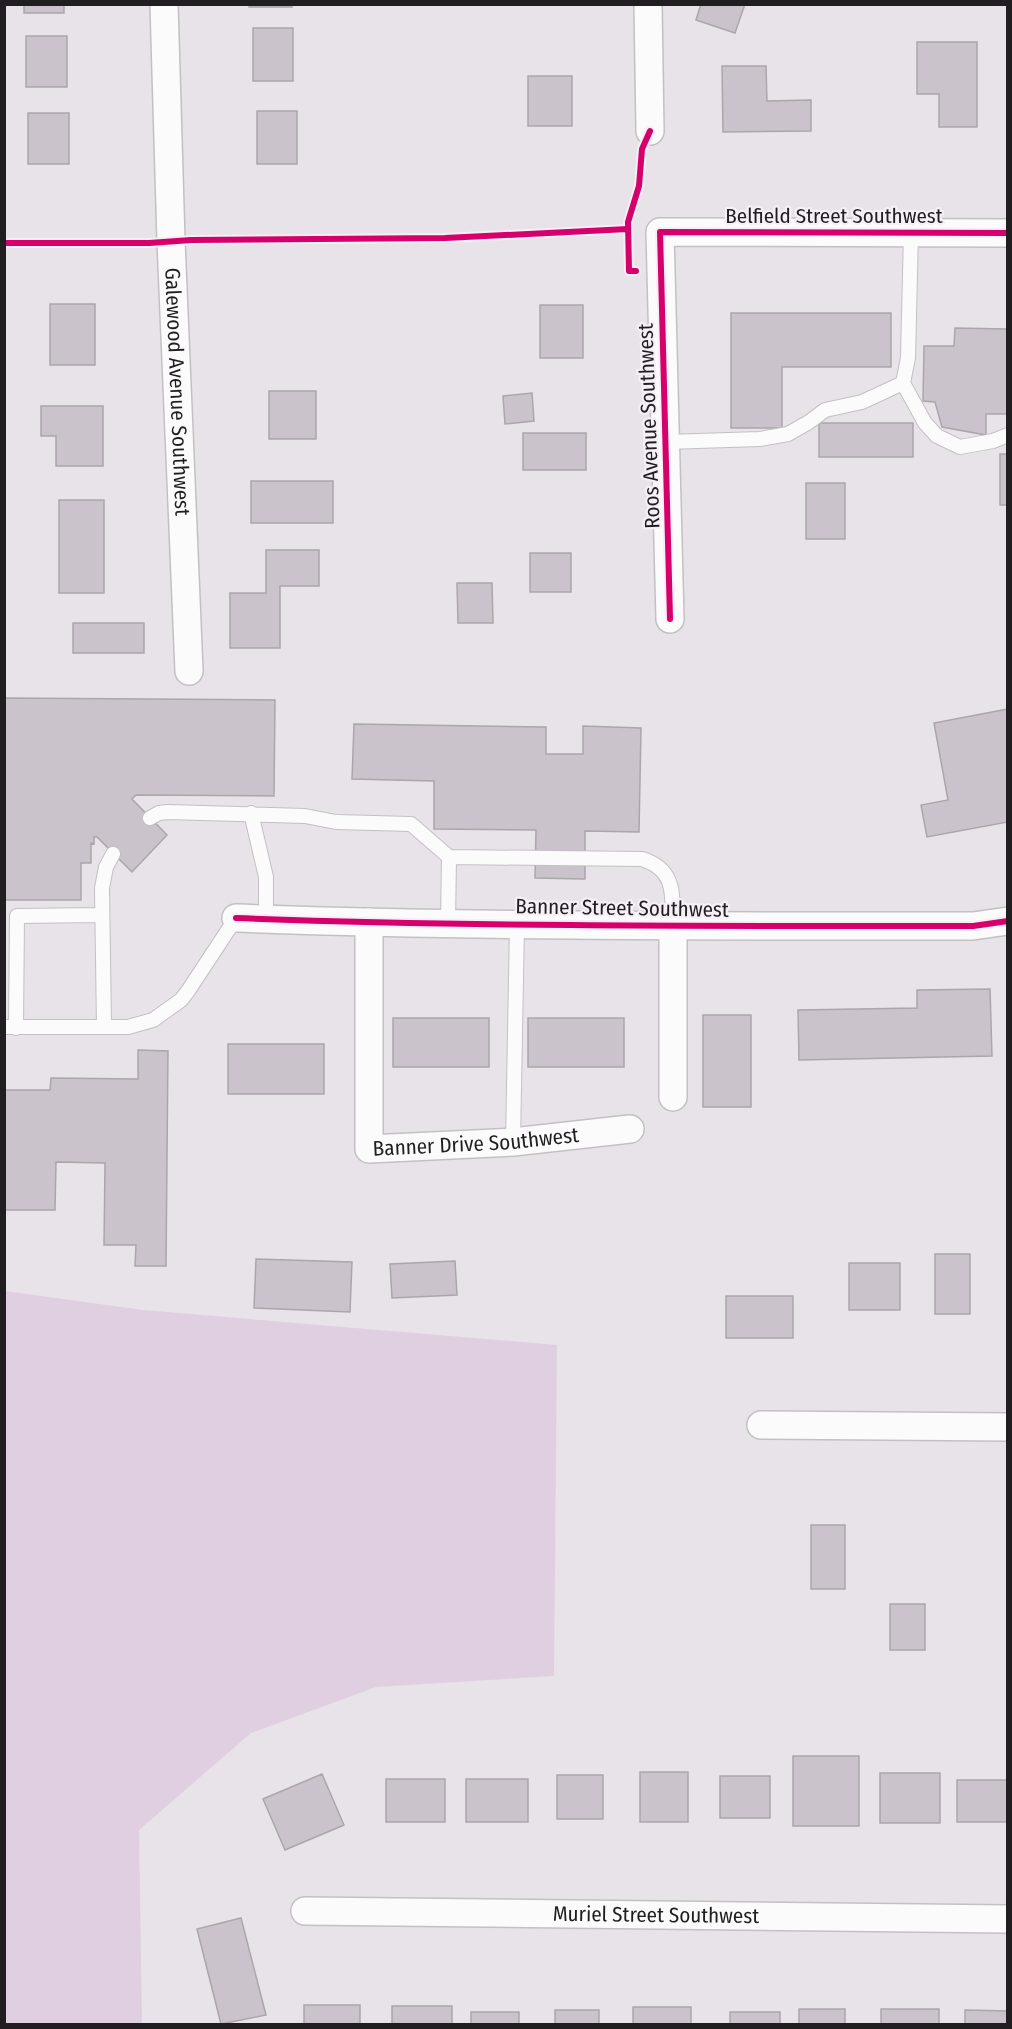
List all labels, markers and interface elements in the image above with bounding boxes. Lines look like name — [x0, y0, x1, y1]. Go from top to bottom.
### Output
street label: Belfield Street Southwest — [725, 203, 943, 229]
street label: Galewood Avenue Southwest — [159, 267, 196, 517]
street label: Roos Avenue Southwest — [632, 323, 666, 529]
street label: Banner Street Southwest — [515, 893, 729, 923]
street label: Banner Drive Southwest — [372, 1122, 580, 1162]
street label: Muriel Street Southwest — [553, 1901, 759, 1929]

